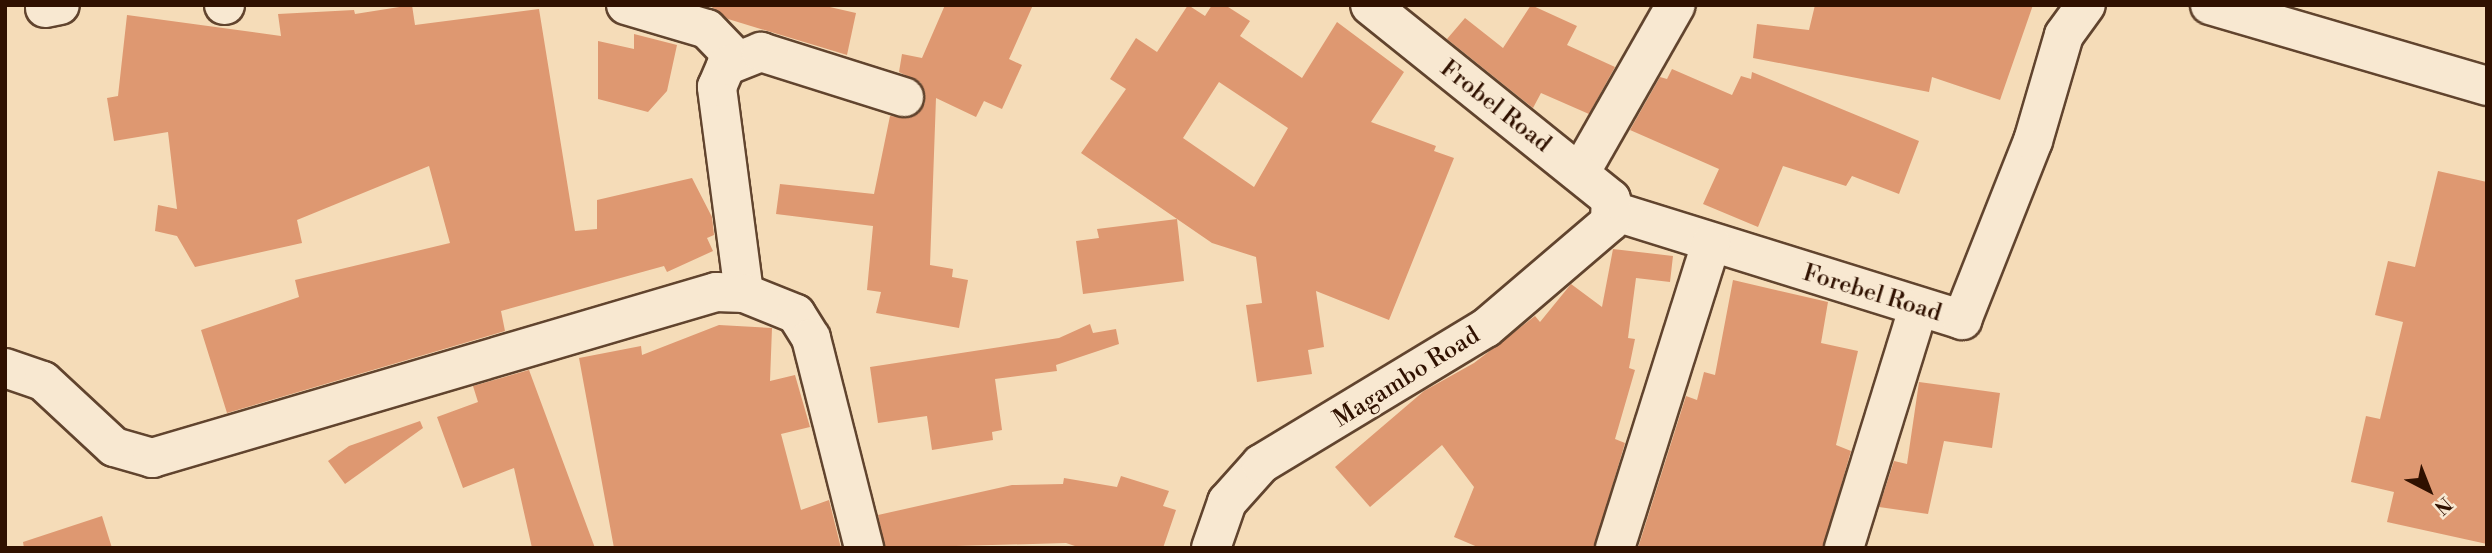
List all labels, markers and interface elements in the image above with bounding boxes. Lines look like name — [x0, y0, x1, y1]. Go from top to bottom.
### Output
street label: Frobel Road — [1434, 55, 1556, 159]
street label: Forebel Road — [1799, 259, 1945, 329]
street label: Magambo Road — [1329, 322, 1485, 434]
north arrow — [2394, 455, 2464, 525]
text: N — [2429, 492, 2457, 520]

